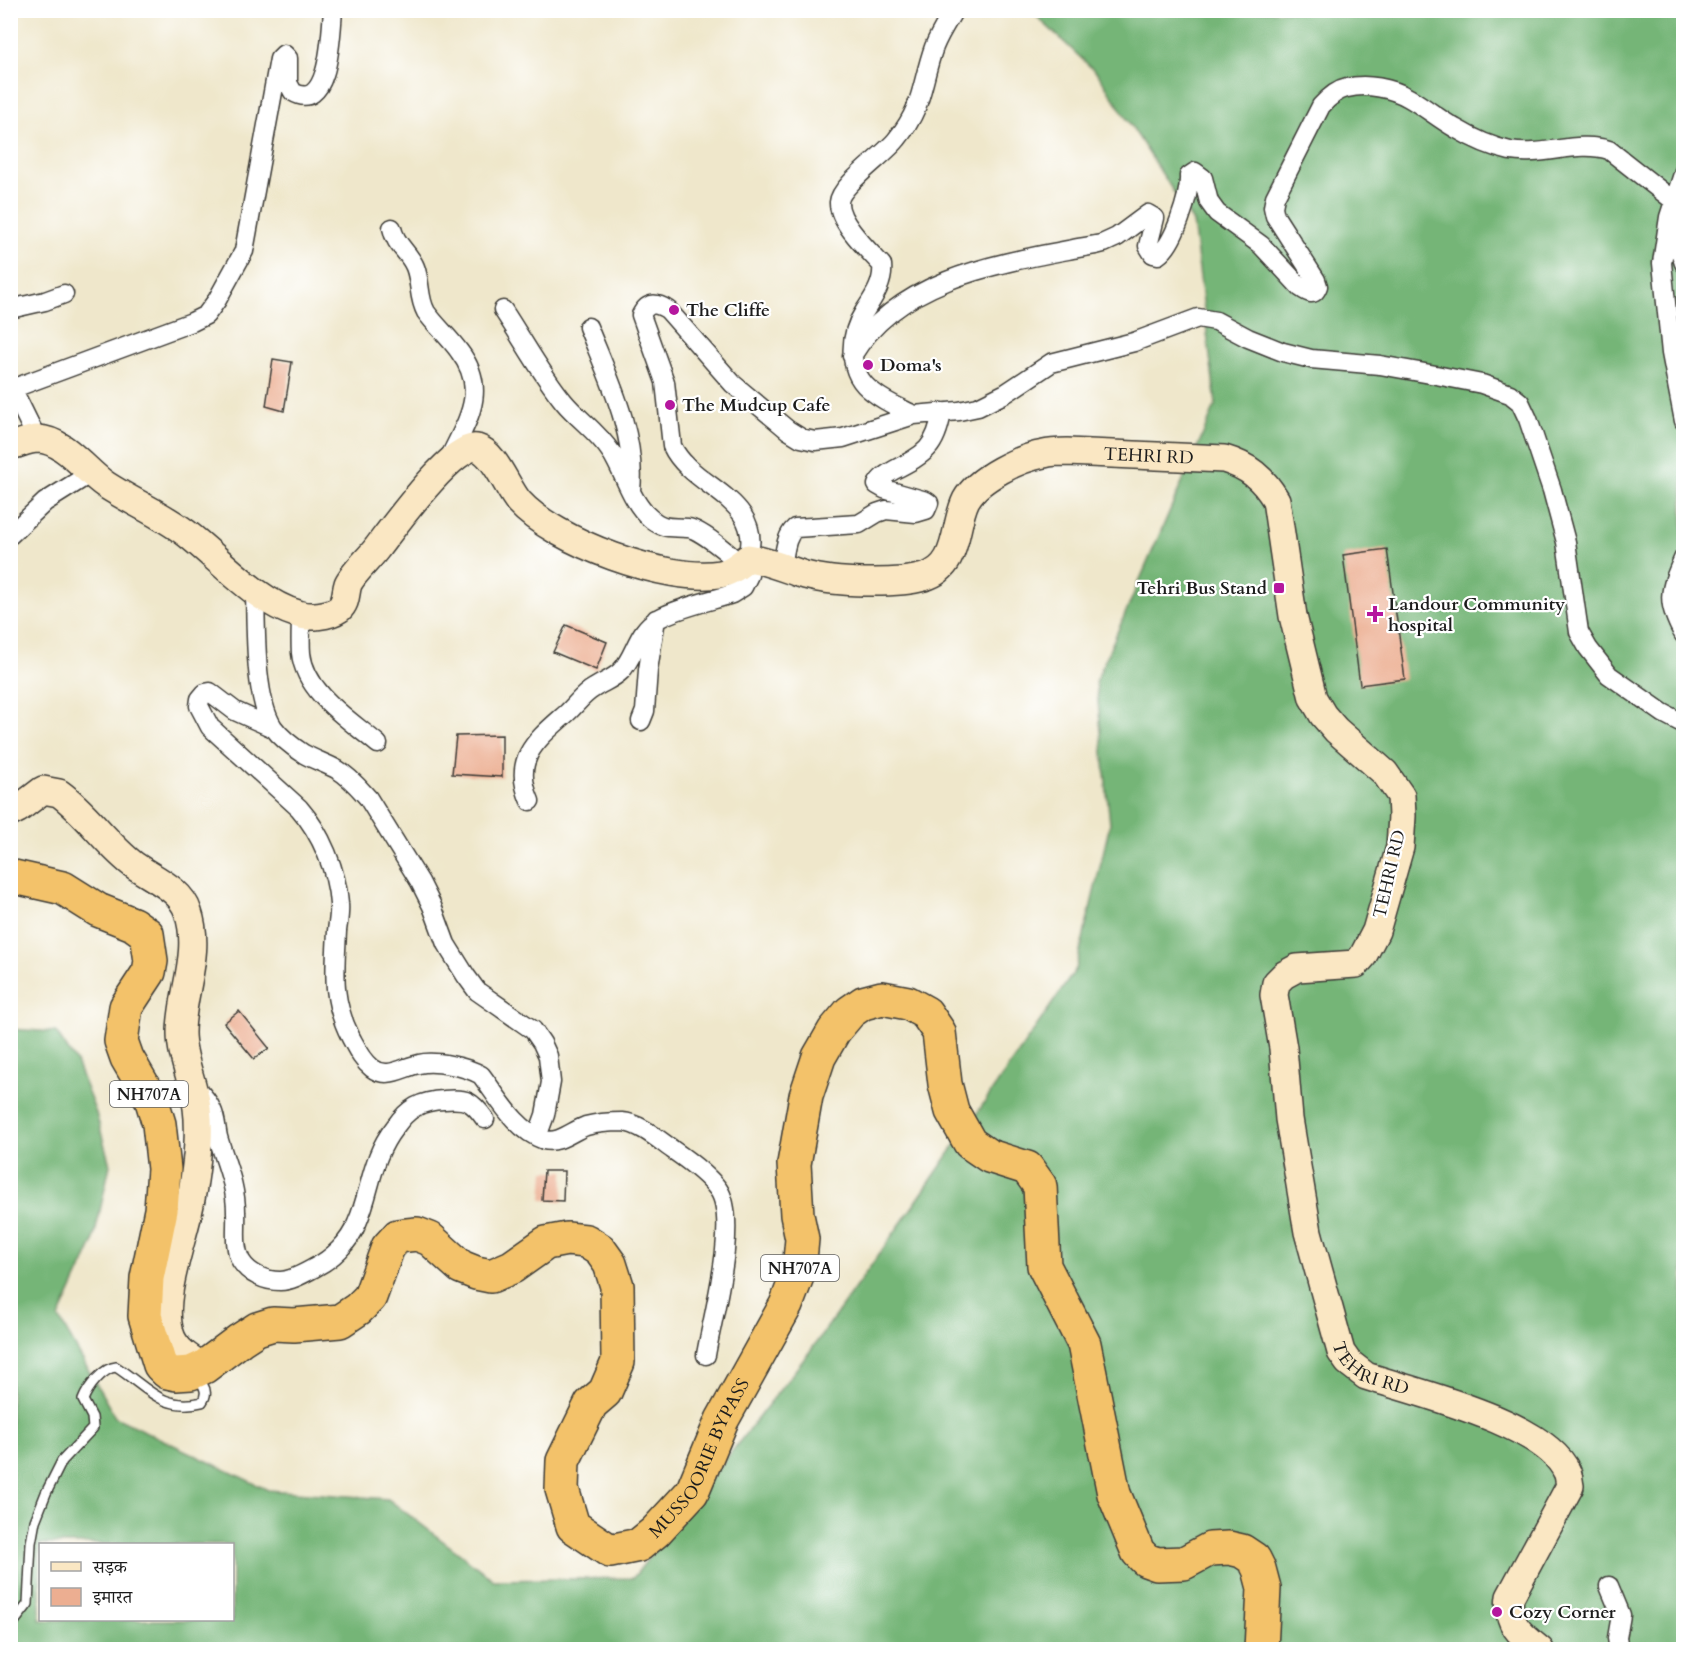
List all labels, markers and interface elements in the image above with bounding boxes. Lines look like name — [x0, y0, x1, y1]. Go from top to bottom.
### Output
place label: The Cliffe — [686, 298, 770, 323]
marker: The Cliffe — [667, 303, 681, 317]
place label: Doma's — [880, 353, 942, 378]
marker: Doma's — [861, 358, 875, 372]
place label: The Mudcup Cafe — [682, 393, 830, 418]
marker: The Mudcup Cafe — [663, 398, 677, 412]
street label: TEHRI RD — [1103, 442, 1194, 471]
place label: Tehri Bus Stand — [1136, 576, 1268, 601]
marker: Tehri Bus Stand — [1272, 581, 1286, 595]
place label: Landour Community hospital — [1388, 592, 1566, 638]
marker: Landour Community hospital — [1366, 605, 1384, 623]
street label: TEHRI RD — [1367, 827, 1412, 921]
road number: NH707A — [110, 1081, 188, 1107]
road number: NH707A — [761, 1255, 839, 1281]
street label: TEHRI RD — [1326, 1339, 1412, 1401]
street label: MUSSOORIE BYPASS — [643, 1374, 756, 1544]
legend — [39, 1543, 234, 1621]
text: सड़क — [92, 1555, 128, 1580]
text: इमारत — [92, 1585, 133, 1610]
place label: Cozy Corner — [1509, 1600, 1617, 1625]
marker: Cozy Corner — [1490, 1605, 1504, 1619]

